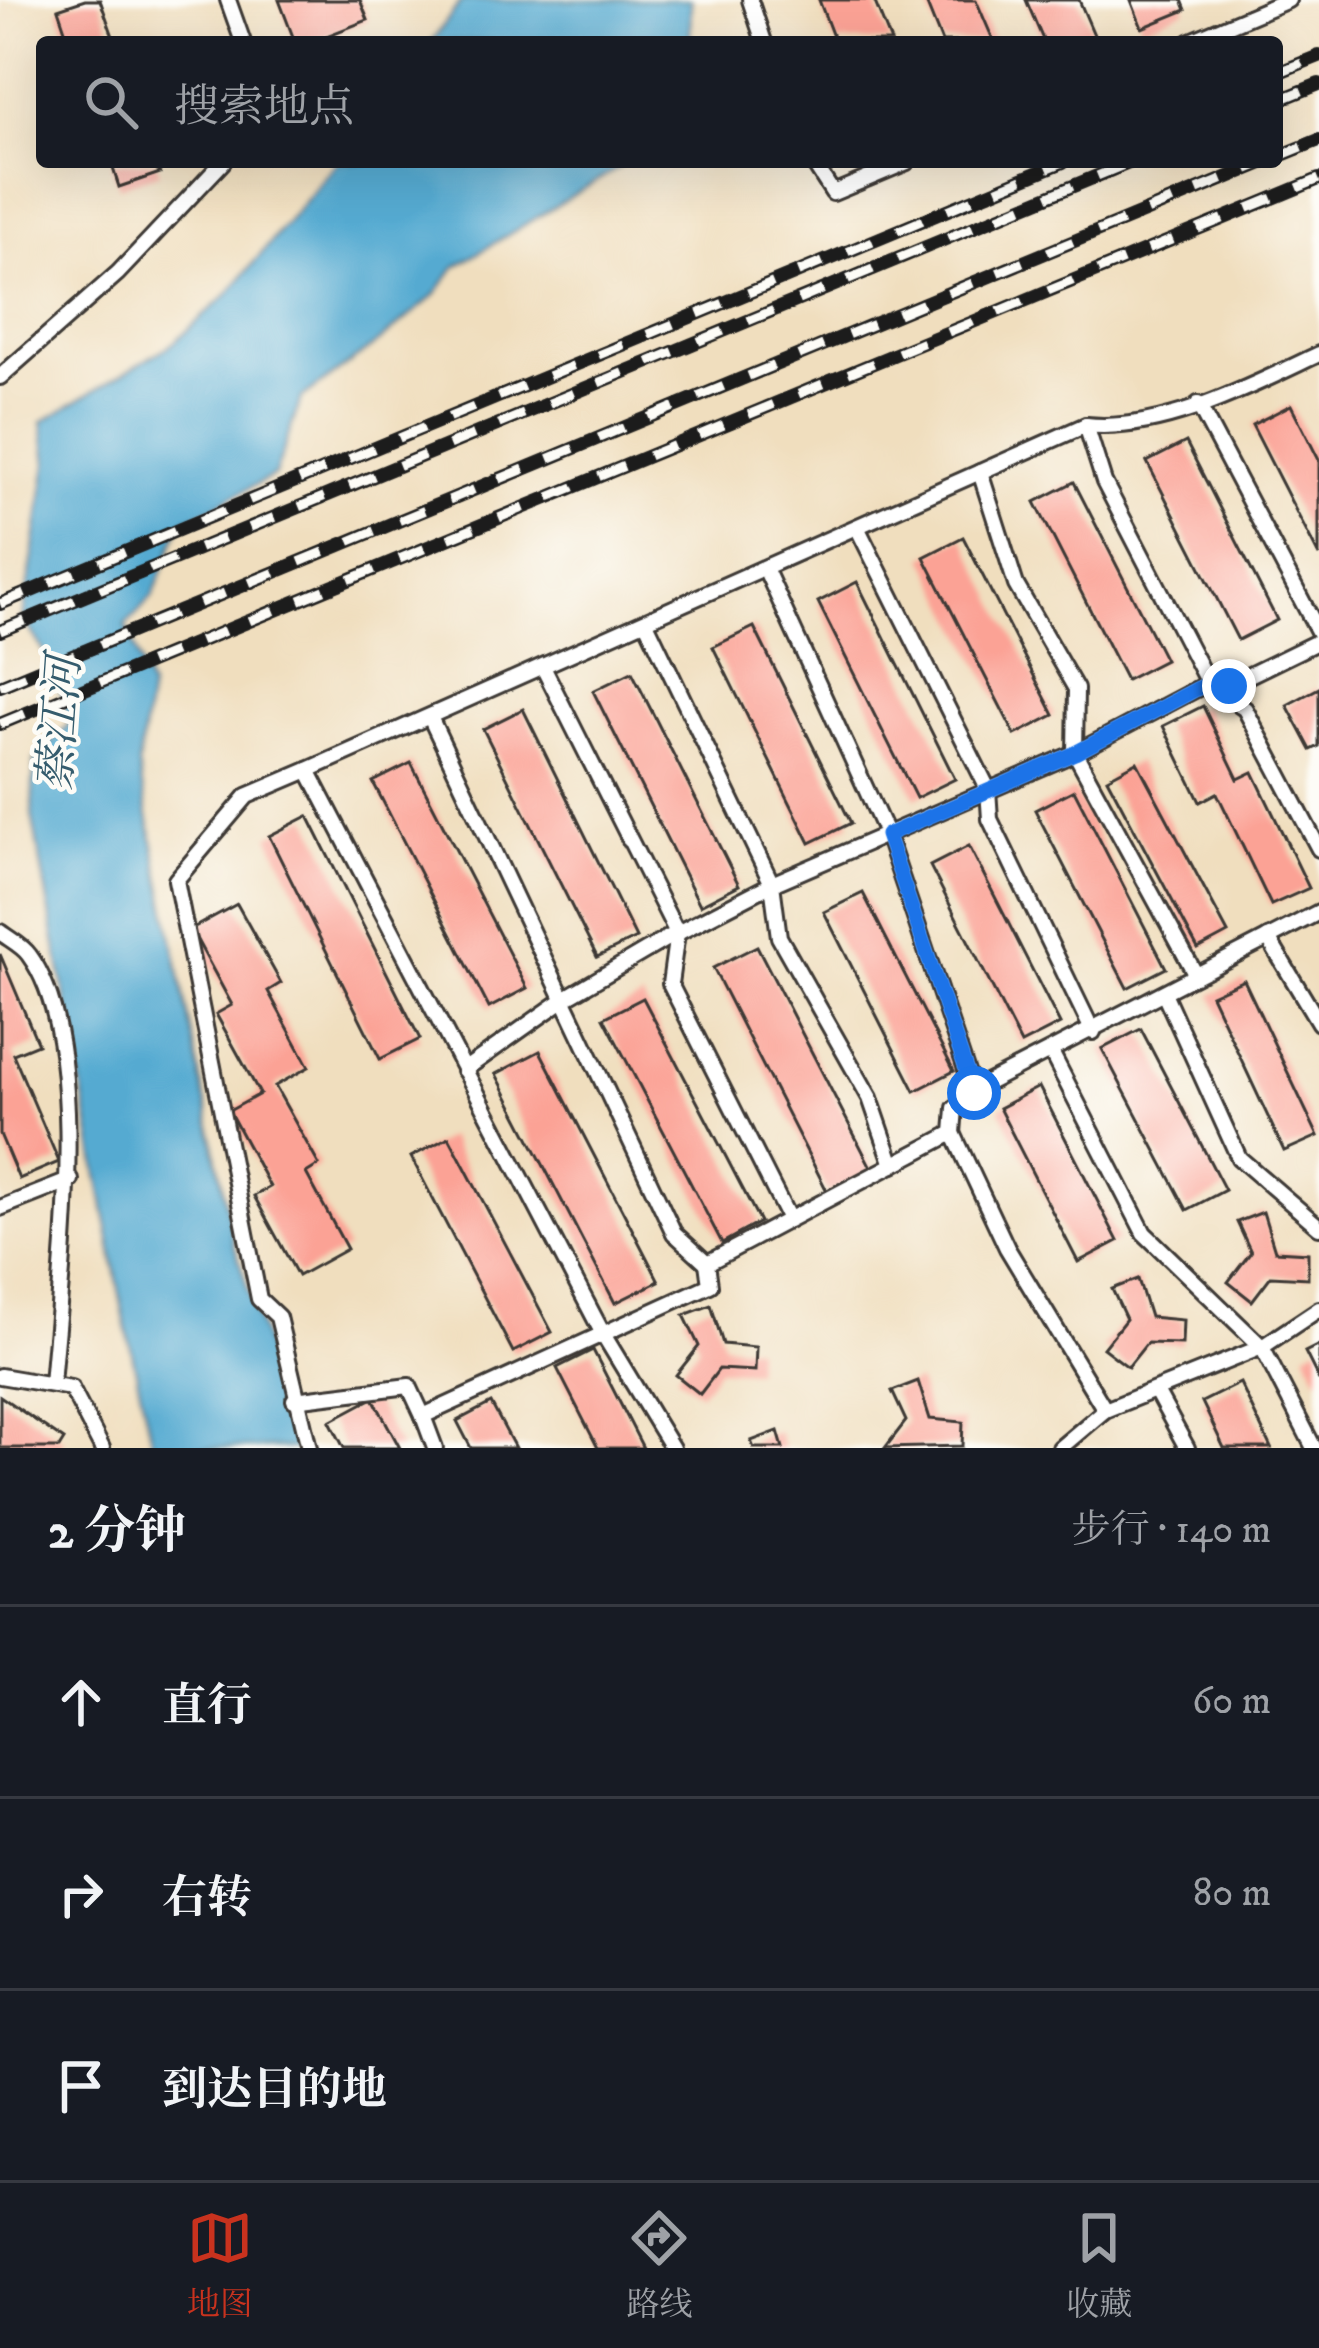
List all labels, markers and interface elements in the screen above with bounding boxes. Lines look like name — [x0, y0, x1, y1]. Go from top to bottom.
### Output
search box — [36, 36, 1283, 168]
icon: search — [78, 69, 144, 135]
text: 搜索地点 — [174, 80, 354, 136]
water label: 蔡江河 — [28, 648, 94, 793]
route end — [1202, 659, 1256, 713]
route start — [947, 1066, 1001, 1120]
text: 2 分钟 — [48, 1500, 186, 1564]
text: 步行 · 140 m — [1071, 1506, 1271, 1555]
icon: ahead — [48, 1669, 114, 1735]
text: 60 m — [1192, 1677, 1271, 1726]
text: 直行 — [162, 1679, 252, 1735]
icon: right — [48, 1861, 114, 1927]
text: 80 m — [1193, 1869, 1271, 1918]
text: 右转 — [162, 1871, 252, 1927]
icon: arrive — [48, 2053, 114, 2119]
text: 到达目的地 — [162, 2063, 387, 2119]
tab: 地图 — [187, 2205, 253, 2326]
tab: 路线 — [626, 2205, 692, 2326]
tab: 收藏 — [1066, 2205, 1132, 2326]

